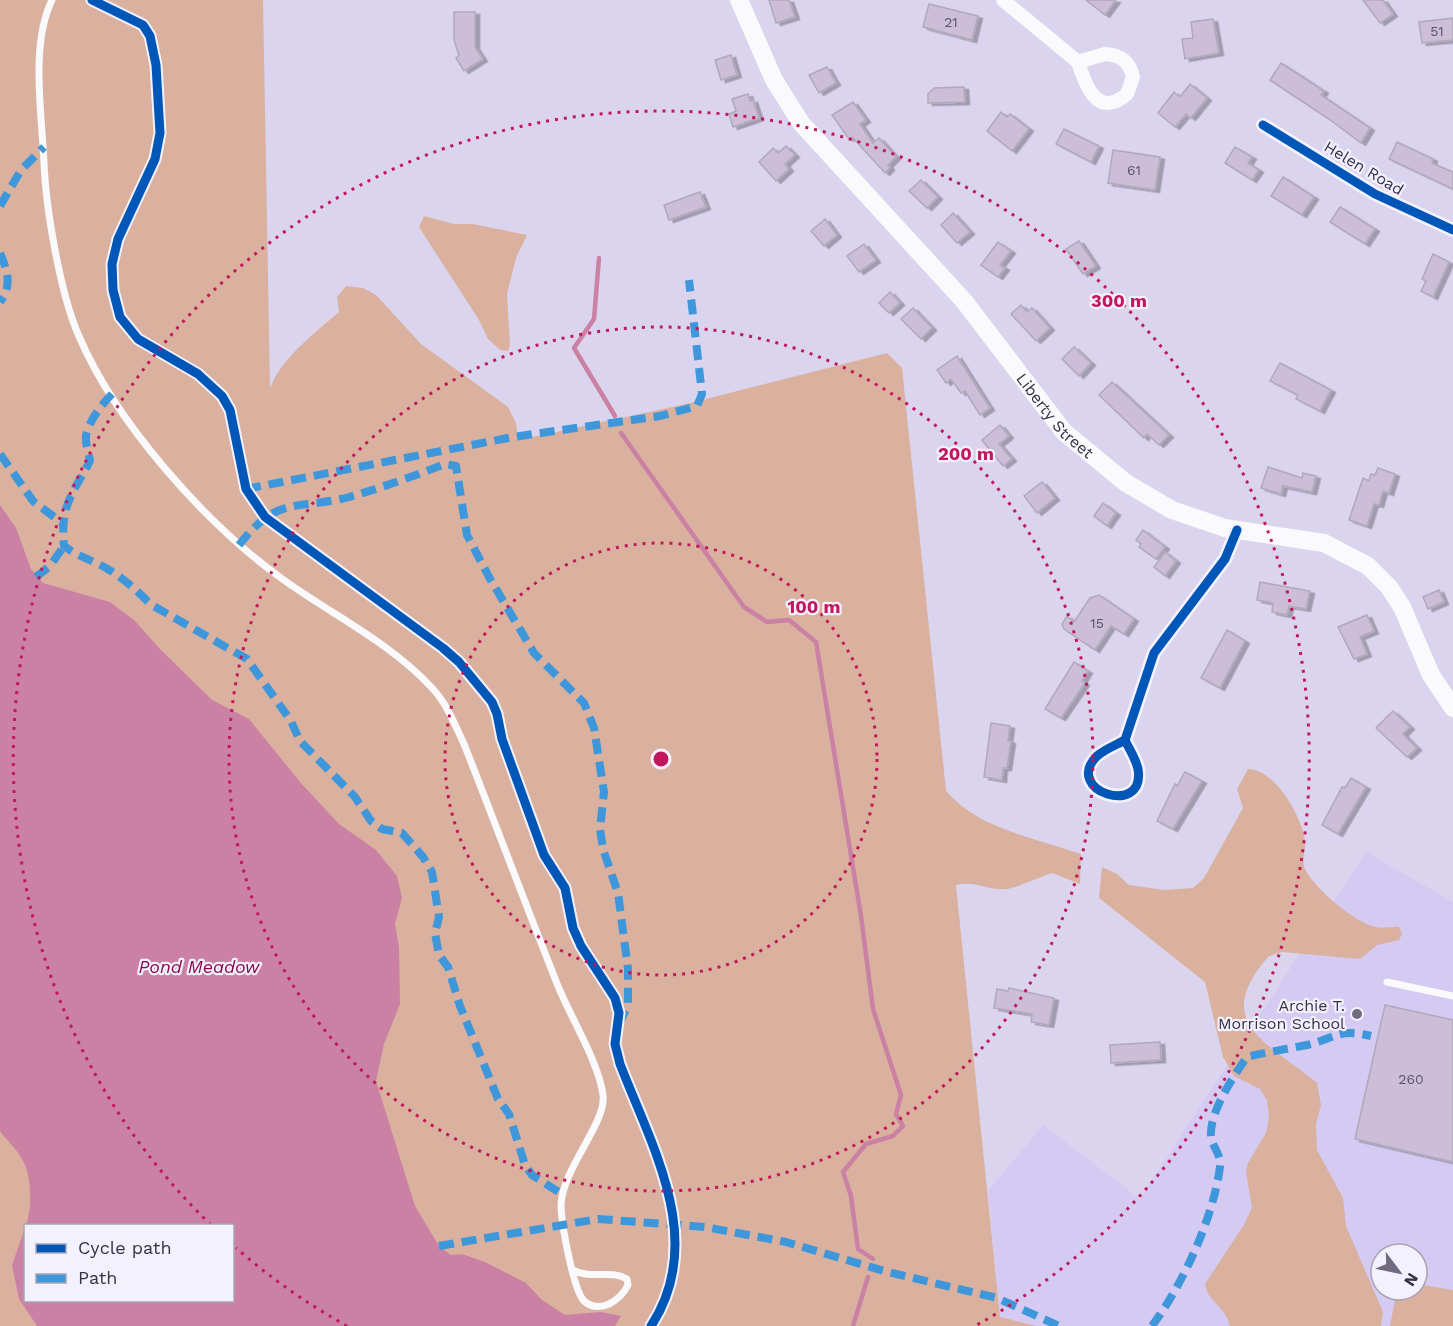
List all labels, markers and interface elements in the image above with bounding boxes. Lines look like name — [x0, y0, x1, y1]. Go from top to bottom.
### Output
house number: 21 — [944, 14, 958, 30]
house number: 51 — [1430, 23, 1444, 39]
street label: Helen Road — [1321, 137, 1407, 199]
house number: 61 — [1127, 162, 1141, 178]
text: 300 m — [1091, 290, 1147, 311]
street label: Liberty Street — [1013, 369, 1098, 462]
text: 200 m — [938, 443, 994, 464]
text: 100 m — [787, 596, 841, 617]
house number: 15 — [1090, 615, 1104, 631]
centre of rings — [651, 749, 671, 769]
water label: Pond Meadow — [138, 956, 261, 977]
place label: Archie T. Morrison School — [1218, 996, 1345, 1033]
marker: Archie T. Morrison School — [1350, 1007, 1364, 1021]
house number: 260 — [1398, 1071, 1424, 1087]
legend — [24, 1224, 234, 1302]
text: Cycle path — [78, 1237, 172, 1258]
north arrow — [1369, 1242, 1429, 1302]
text: Path — [78, 1267, 118, 1288]
text: N — [1400, 1270, 1422, 1290]

